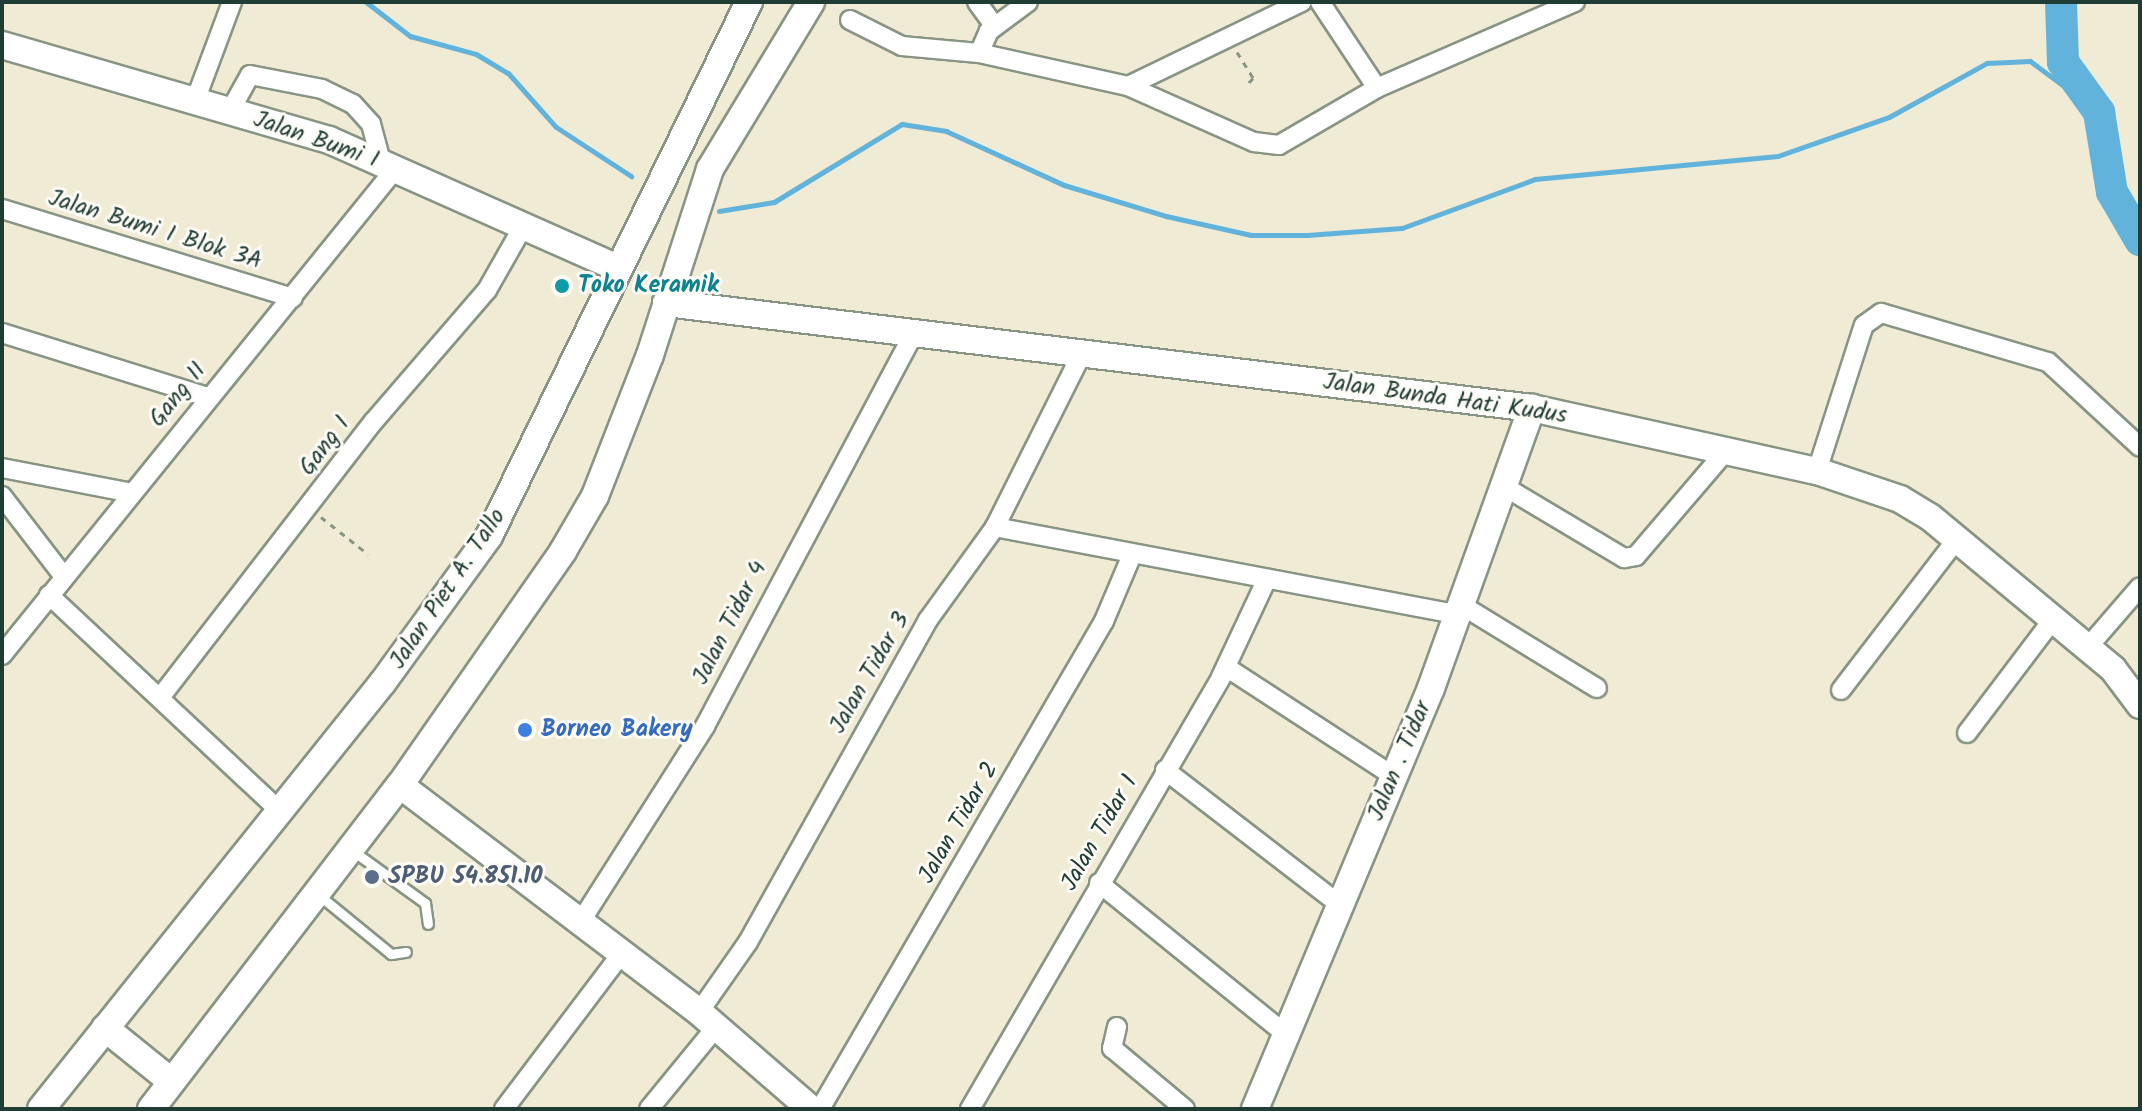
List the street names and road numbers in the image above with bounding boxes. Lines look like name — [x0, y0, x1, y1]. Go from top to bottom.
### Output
street label: Jalan Bumi I — [249, 105, 383, 175]
street label: Jalan Bumi I Blok 3A — [45, 184, 265, 276]
street label: Gang II — [143, 357, 213, 433]
street label: Jalan Bunda Hati Kudus — [1321, 368, 1569, 430]
street label: Gang I — [293, 411, 357, 481]
street label: Jalan Piet A. Tallo — [384, 503, 512, 675]
street label: Jalan Tidar 4 — [687, 556, 773, 690]
street label: Jalan Tidar 3 — [824, 607, 916, 739]
street label: Jalan . Tidar — [1362, 697, 1438, 825]
street label: Jalan Tidar 2 — [913, 757, 1005, 889]
street label: Jalan Tidar 1 — [1055, 770, 1145, 896]

